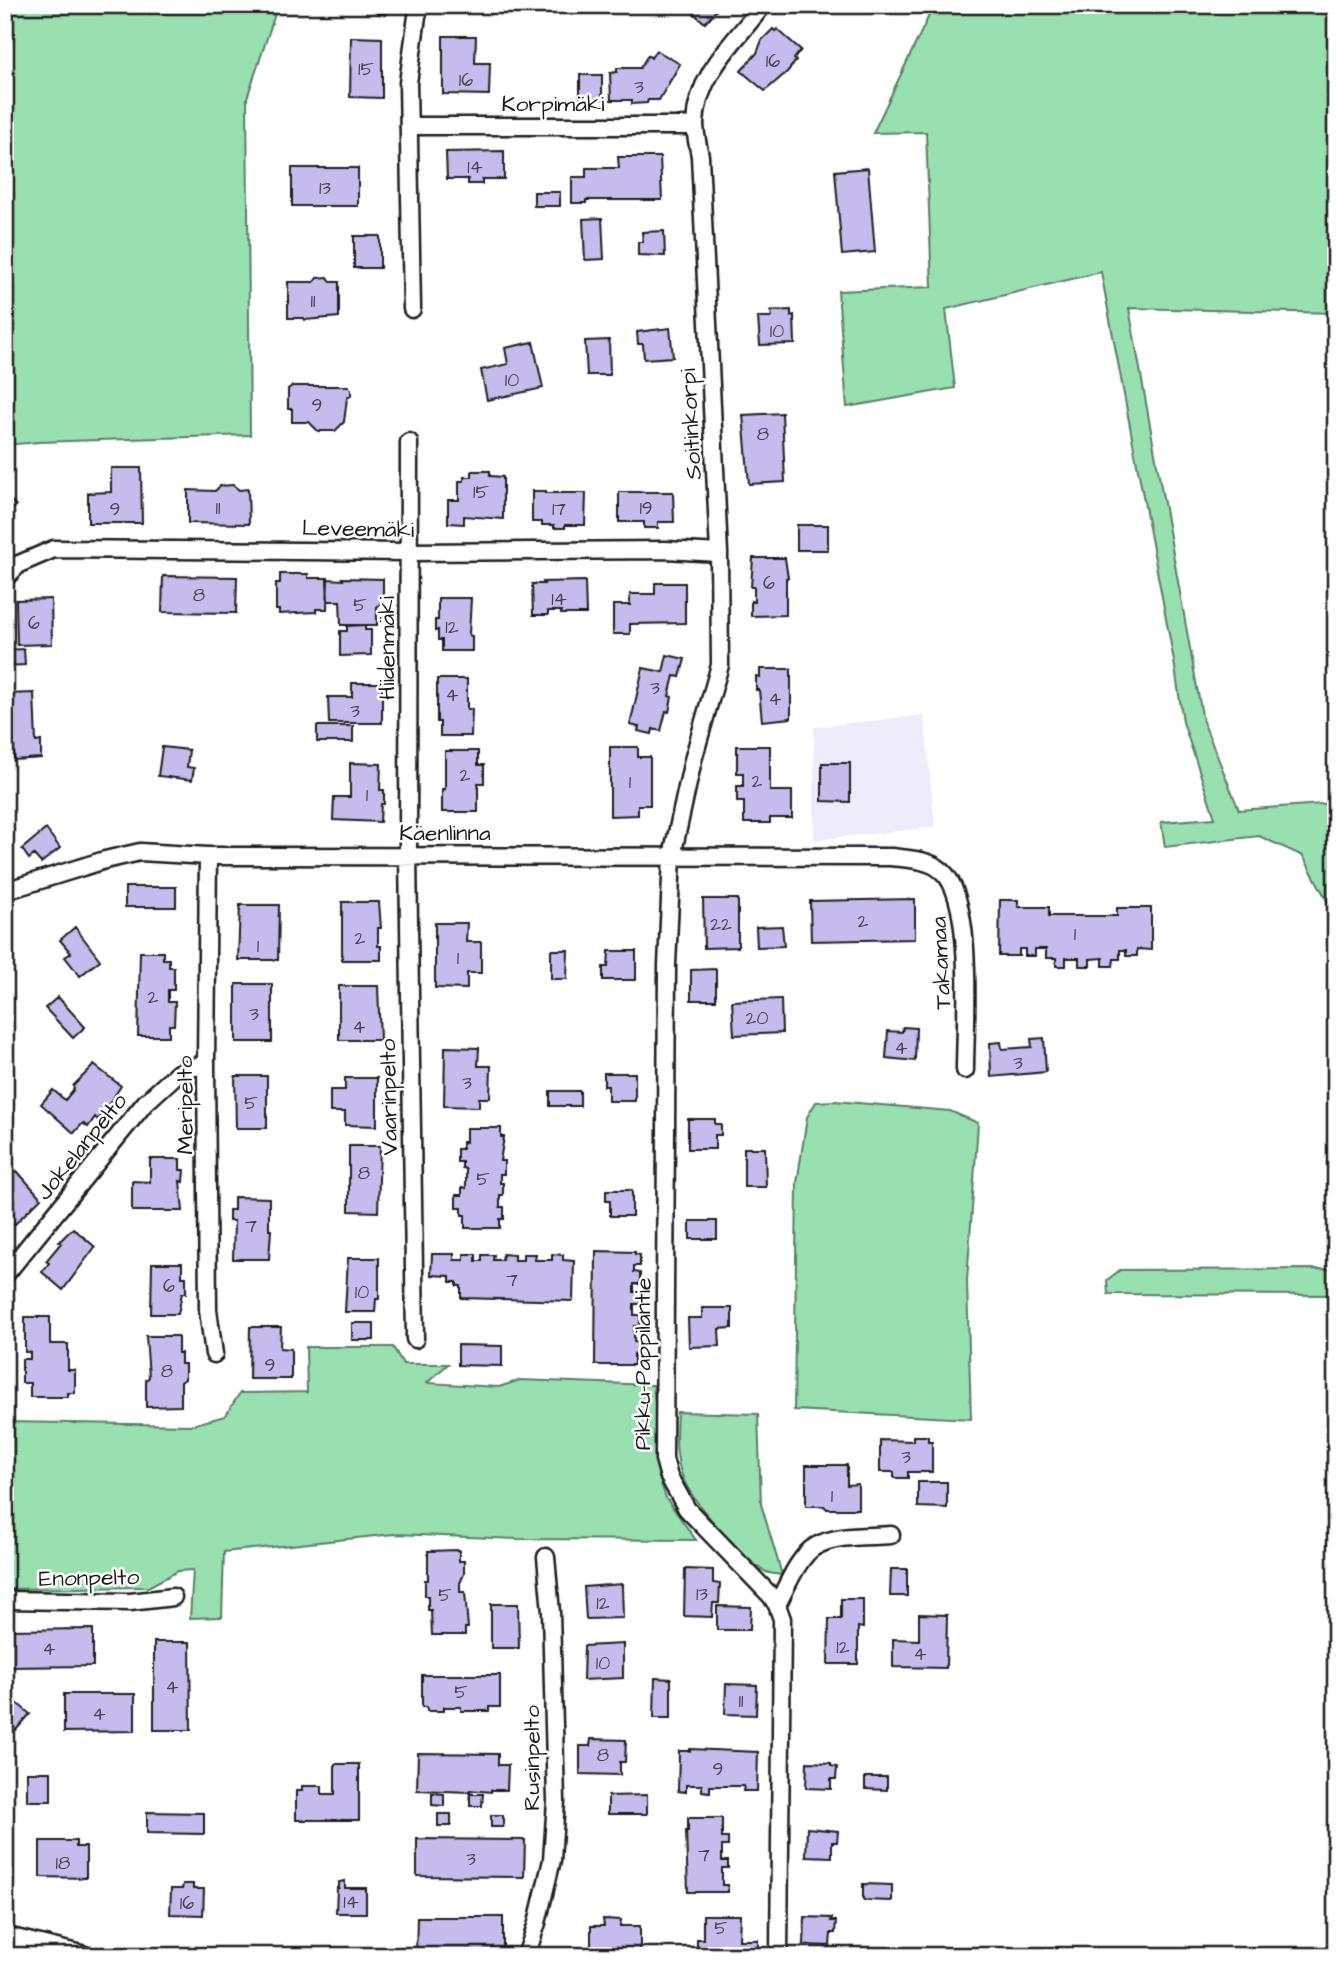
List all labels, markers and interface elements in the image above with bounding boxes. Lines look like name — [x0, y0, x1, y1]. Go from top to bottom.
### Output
house number: 16 — [766, 48, 780, 75]
house number: 15 — [358, 56, 374, 83]
house number: 16 — [459, 67, 473, 94]
house number: 3 — [634, 74, 644, 101]
street label: Korpimäki — [501, 88, 605, 120]
house number: 14 — [467, 154, 483, 181]
house number: 13 — [319, 175, 331, 202]
house number: 11 — [311, 288, 316, 315]
house number: 10 — [770, 318, 784, 345]
house number: 10 — [505, 367, 519, 394]
street label: Soitinkorpi — [672, 367, 710, 480]
house number: 9 — [312, 392, 322, 419]
house number: 8 — [757, 421, 769, 448]
house number: 15 — [473, 479, 489, 506]
house number: 11 — [216, 495, 221, 522]
house number: 19 — [639, 495, 653, 522]
house number: 9 — [110, 496, 120, 523]
house number: 17 — [552, 496, 566, 523]
street label: Leveemäki — [302, 512, 415, 546]
house number: 6 — [763, 570, 775, 597]
house number: 8 — [193, 582, 205, 609]
house number: 14 — [551, 586, 567, 613]
house number: 5 — [353, 592, 367, 619]
street label: Hiidenmäki — [371, 596, 403, 700]
house number: 6 — [28, 610, 40, 637]
house number: 12 — [445, 614, 459, 641]
house number: 3 — [650, 675, 660, 702]
house number: 4 — [446, 682, 459, 709]
house number: 4 — [769, 686, 782, 713]
house number: 3 — [350, 698, 360, 725]
house number: 2 — [460, 762, 471, 789]
house number: 2 — [752, 768, 763, 795]
house number: 1 — [629, 769, 632, 796]
house number: 1 — [366, 782, 369, 809]
street label: Käenlinna — [399, 817, 491, 849]
house number: 2 — [858, 908, 869, 935]
house number: 22 — [710, 911, 732, 938]
street label: Takamaa — [923, 915, 959, 1010]
house number: 1 — [1074, 921, 1077, 948]
house number: 2 — [355, 925, 366, 952]
house number: 1 — [257, 933, 260, 960]
house number: 1 — [457, 945, 460, 972]
house number: 2 — [148, 984, 159, 1011]
house number: 3 — [249, 1001, 259, 1028]
house number: 20 — [746, 1005, 768, 1032]
house number: 4 — [353, 1014, 366, 1041]
house number: 4 — [895, 1035, 908, 1062]
street label: Vaarinpelto — [372, 1038, 406, 1156]
house number: 3 — [1013, 1050, 1023, 1077]
street label: Meripelto — [169, 1056, 201, 1154]
house number: 3 — [462, 1070, 472, 1097]
street label: Jokelanpelto — [29, 1086, 135, 1207]
house number: 5 — [244, 1090, 258, 1117]
house number: 8 — [358, 1160, 370, 1187]
house number: 5 — [476, 1166, 490, 1193]
house number: 7 — [245, 1213, 257, 1240]
house number: 7 — [506, 1267, 518, 1294]
house number: 6 — [163, 1273, 175, 1300]
street label: Pikku-Pappilantie — [627, 1278, 659, 1450]
house number: 10 — [355, 1279, 369, 1306]
house number: 9 — [265, 1352, 275, 1379]
house number: 8 — [161, 1358, 173, 1385]
house number: 3 — [901, 1444, 911, 1471]
house number: 1 — [831, 1483, 834, 1510]
street label: Enonpelto — [38, 1561, 140, 1595]
house number: 13 — [696, 1581, 708, 1608]
house number: 5 — [438, 1582, 452, 1609]
house number: 12 — [596, 1590, 610, 1617]
house number: 12 — [836, 1634, 850, 1661]
house number: 4 — [43, 1636, 56, 1663]
house number: 4 — [914, 1641, 927, 1668]
house number: 10 — [596, 1650, 610, 1677]
house number: 4 — [166, 1674, 179, 1701]
house number: 5 — [454, 1679, 468, 1706]
house number: 11 — [739, 1688, 744, 1715]
house number: 4 — [93, 1701, 106, 1728]
street label: Rusinpelto — [516, 1705, 548, 1811]
house number: 8 — [597, 1742, 609, 1769]
house number: 9 — [713, 1756, 723, 1783]
house number: 7 — [698, 1842, 710, 1869]
house number: 3 — [466, 1846, 476, 1873]
house number: 18 — [56, 1850, 70, 1877]
house number: 14 — [343, 1889, 359, 1916]
house number: 16 — [180, 1890, 194, 1917]
house number: 5 — [714, 1915, 728, 1942]

